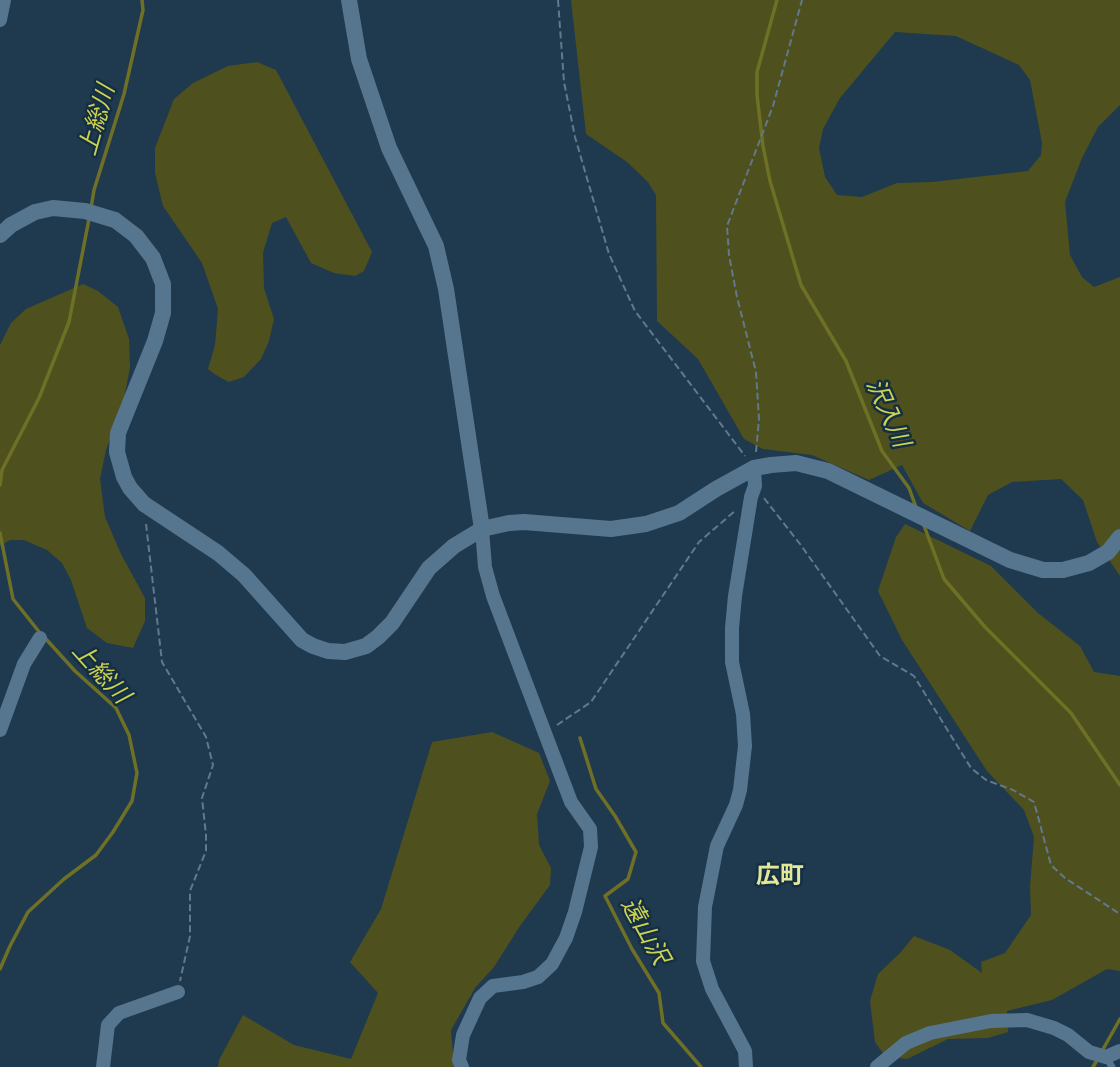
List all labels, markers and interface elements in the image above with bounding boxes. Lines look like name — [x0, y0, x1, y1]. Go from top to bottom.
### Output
water label: 上総川 — [73, 81, 121, 159]
water label: 沢入川 — [860, 374, 916, 452]
water label: 上総川 — [66, 637, 136, 709]
district label: 広町 — [756, 861, 804, 889]
water label: 遠山沢 — [615, 893, 675, 969]

